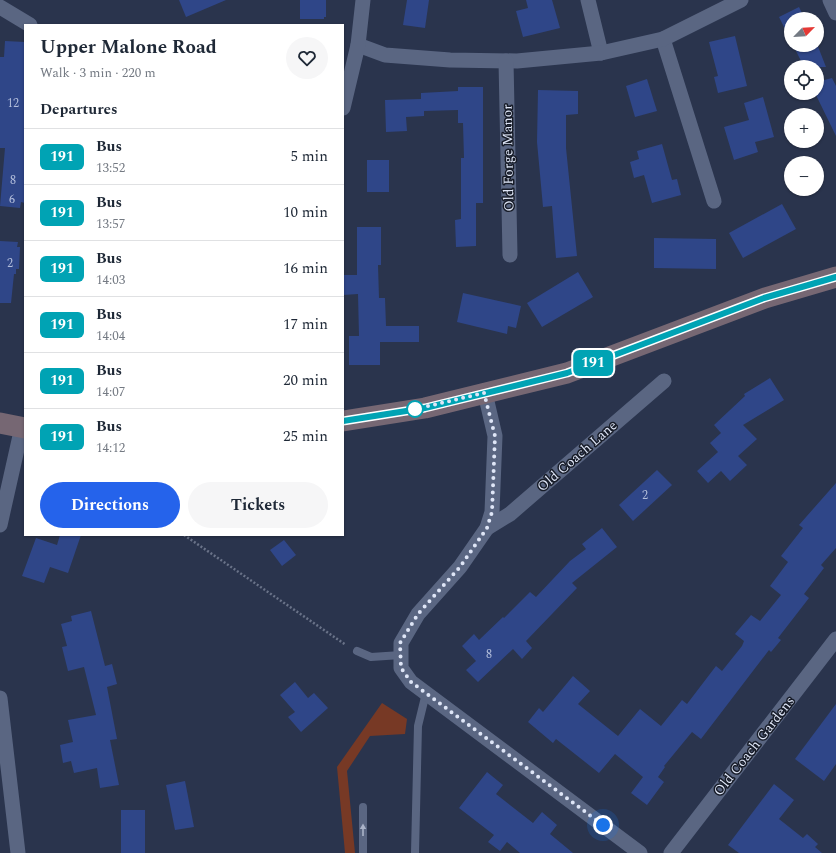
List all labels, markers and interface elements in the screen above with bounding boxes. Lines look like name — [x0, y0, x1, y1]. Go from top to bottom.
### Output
north arrow — [784, 12, 824, 52]
map controls — [784, 12, 824, 196]
text: Upper Malone Road — [40, 33, 217, 62]
button: heart — [286, 37, 328, 79]
button: locate — [784, 60, 824, 100]
text: Walk · 3 min · 220 m — [40, 63, 156, 83]
house number: 12 — [7, 94, 19, 113]
text: Departures — [40, 98, 118, 121]
street label: Old Forge Manor — [497, 104, 519, 212]
button: + — [784, 108, 824, 148]
text: Bus — [96, 135, 122, 158]
text: 5 min — [290, 145, 328, 168]
text: 191 — [50, 146, 74, 167]
button: − — [784, 156, 824, 196]
text: 13:52 — [96, 158, 125, 178]
house number: 8 — [10, 171, 16, 190]
house number: 6 — [9, 190, 15, 209]
text: Bus — [96, 191, 122, 214]
text: 10 min — [283, 201, 328, 224]
text: 191 — [50, 202, 74, 223]
text: 13:57 — [96, 214, 125, 234]
text: Bus — [96, 247, 122, 270]
house number: 2 — [7, 254, 13, 273]
text: 16 min — [283, 257, 328, 280]
text: 191 — [50, 258, 74, 279]
text: 14:03 — [96, 270, 125, 290]
text: Bus — [96, 303, 122, 326]
text: 17 min — [283, 313, 328, 336]
text: 191 — [50, 314, 74, 335]
text: 14:04 — [96, 326, 125, 346]
line badge: 191 — [570, 350, 616, 376]
text: 191 — [581, 352, 605, 373]
text: Bus — [96, 359, 122, 382]
text: 20 min — [283, 369, 328, 392]
text: 191 — [50, 370, 74, 391]
text: 14:07 — [96, 382, 125, 402]
unlabelled marker — [406, 400, 424, 418]
text: Bus — [96, 415, 122, 438]
street label: Old Coach Lane — [532, 415, 622, 497]
text: 25 min — [283, 425, 328, 448]
text: 191 — [50, 426, 74, 447]
text: 14:12 — [96, 438, 125, 458]
button: Directions — [40, 482, 180, 528]
button: Tickets — [188, 482, 328, 528]
house number: 2 — [642, 486, 648, 505]
house number: 8 — [486, 645, 492, 664]
street label: Old Coach Gardens — [708, 692, 800, 800]
your location — [593, 815, 613, 835]
one-way arrow — [360, 823, 366, 836]

